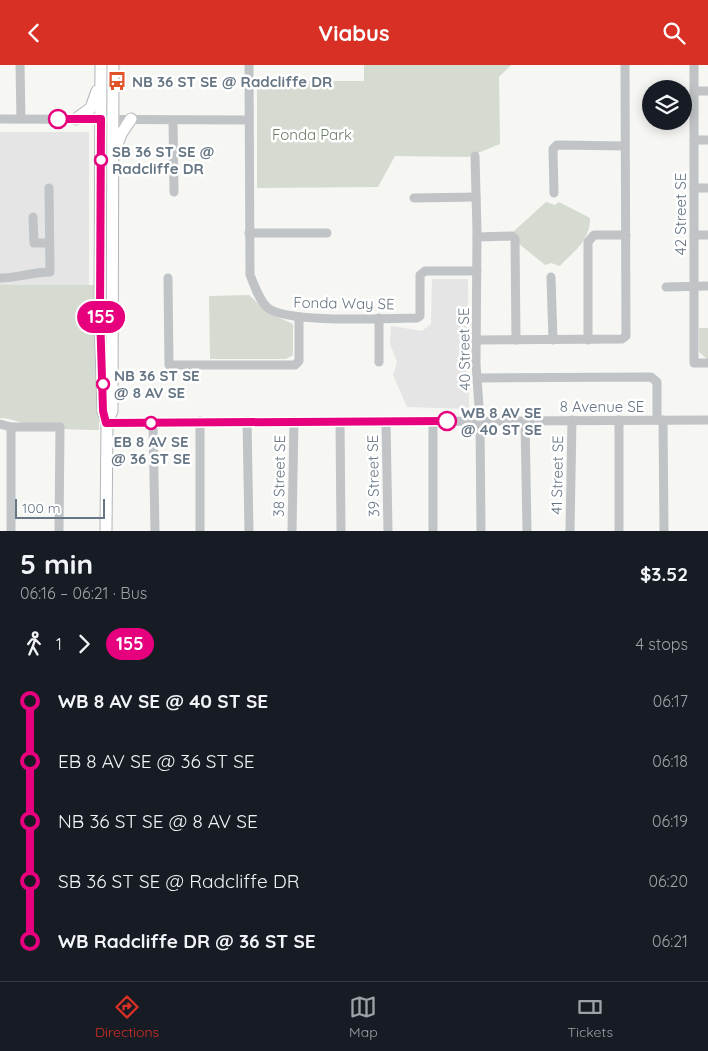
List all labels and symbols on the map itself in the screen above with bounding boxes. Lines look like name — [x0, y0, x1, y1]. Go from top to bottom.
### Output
bus stop icon: NB 36 ST SE @ Radcliffe DR — [106, 70, 128, 92]
place label: NB 36 ST SE @ Radcliffe DR — [132, 72, 332, 91]
unlabelled marker — [48, 109, 68, 129]
park label: Fonda Park — [272, 125, 352, 144]
place label: SB 36 ST SE @ Radcliffe DR — [112, 142, 214, 178]
marker: SB 36 ST SE @ Radcliffe DR — [94, 153, 108, 167]
street label: 42 Street SE — [671, 173, 690, 255]
street label: Fonda Way SE — [293, 293, 395, 313]
line badge: 155 — [72, 301, 130, 333]
street label: 40 Street SE — [454, 307, 474, 391]
place label: NB 36 ST SE @ 8 AV SE — [114, 366, 200, 402]
marker: NB 36 ST SE @ 8 AV SE — [96, 377, 110, 391]
street label: 8 Avenue SE — [560, 397, 644, 416]
place label: WB 8 AV SE @ 40 ST SE — [461, 403, 542, 439]
marker: WB 8 AV SE @ 40 ST SE — [437, 411, 457, 431]
marker: EB 8 AV SE @ 36 ST SE — [144, 416, 158, 430]
place label: EB 8 AV SE @ 36 ST SE — [111, 432, 191, 468]
street label: 38 Street SE — [269, 435, 289, 517]
street label: 39 Street SE — [363, 435, 383, 517]
street label: 41 Street SE — [547, 435, 567, 515]
scale bar — [15, 496, 105, 519]

